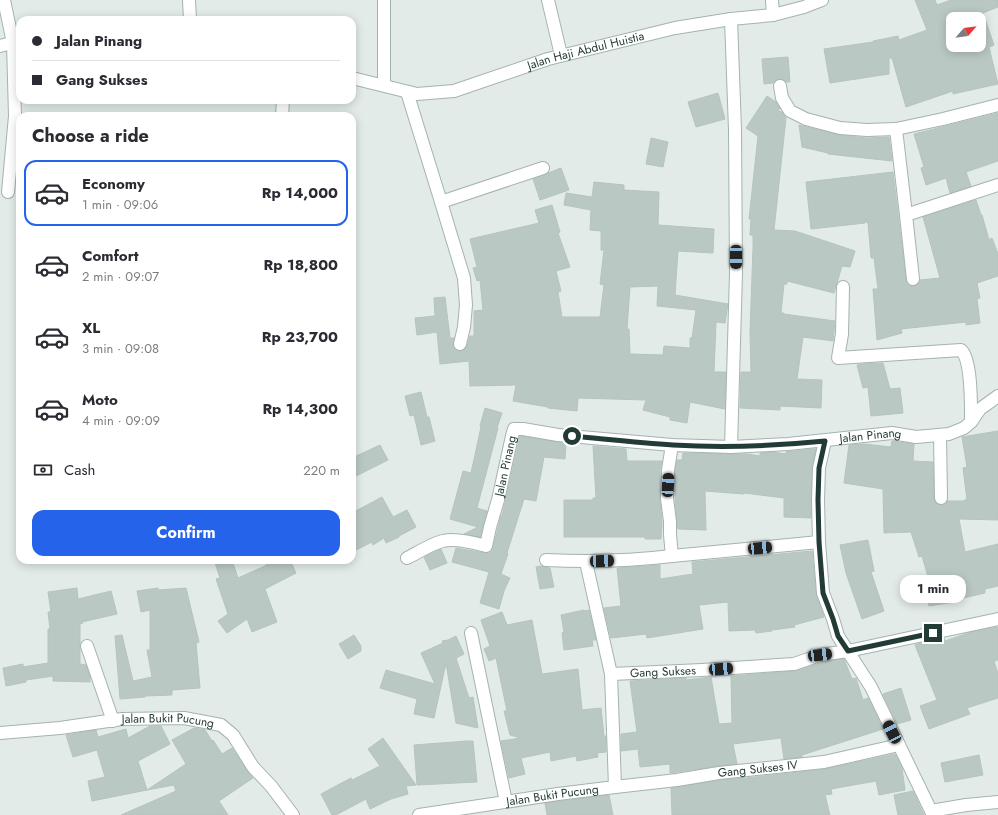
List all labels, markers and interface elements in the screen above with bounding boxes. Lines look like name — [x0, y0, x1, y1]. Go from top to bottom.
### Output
north arrow — [946, 12, 986, 52]
map controls — [946, 12, 986, 52]
street label: Jalan Haji Abdul Huistia — [523, 27, 646, 75]
text: Jalan Pinang — [56, 30, 142, 52]
text: Gang Sukses — [56, 69, 148, 91]
text: Choose a ride — [32, 123, 149, 149]
text: Economy — [82, 173, 145, 195]
icon: car — [34, 175, 70, 211]
text: Rp 14,000 — [262, 182, 338, 204]
text: 1 min · 09:06 — [82, 195, 158, 214]
text: Comfort — [82, 245, 139, 267]
car — [730, 245, 742, 269]
icon: car — [34, 247, 70, 283]
text: Rp 18,800 — [264, 254, 338, 276]
text: 2 min · 09:07 — [82, 267, 159, 286]
text: XL — [82, 317, 100, 339]
icon: car — [34, 319, 70, 355]
text: Rp 23,700 — [262, 326, 338, 348]
text: 3 min · 09:08 — [82, 339, 159, 358]
text: Moto — [82, 389, 118, 411]
icon: car — [34, 391, 70, 427]
text: Rp 14,300 — [262, 398, 338, 420]
text: 4 min · 09:09 — [82, 411, 160, 430]
street label: Jalan Pinang — [837, 424, 903, 448]
route start — [563, 427, 581, 445]
street label: Jalan Pinang — [490, 434, 521, 500]
icon: cash — [32, 459, 54, 481]
text: Cash — [64, 459, 95, 481]
text: 220 m — [303, 461, 340, 480]
car — [661, 473, 675, 497]
button: Confirm — [32, 510, 340, 556]
car — [748, 541, 772, 555]
car — [590, 555, 614, 567]
callout: 1 min — [900, 575, 966, 603]
text: 1 min — [917, 579, 949, 598]
route end — [924, 624, 942, 642]
car — [807, 648, 833, 662]
street label: Gang Sukses — [630, 661, 696, 682]
car — [709, 662, 733, 676]
street label: Jalan Bukit Pucung — [120, 709, 216, 733]
car — [881, 719, 903, 745]
street label: Gang Sukses IV — [717, 756, 799, 782]
street label: Jalan Bukit Pucung — [503, 780, 600, 811]

